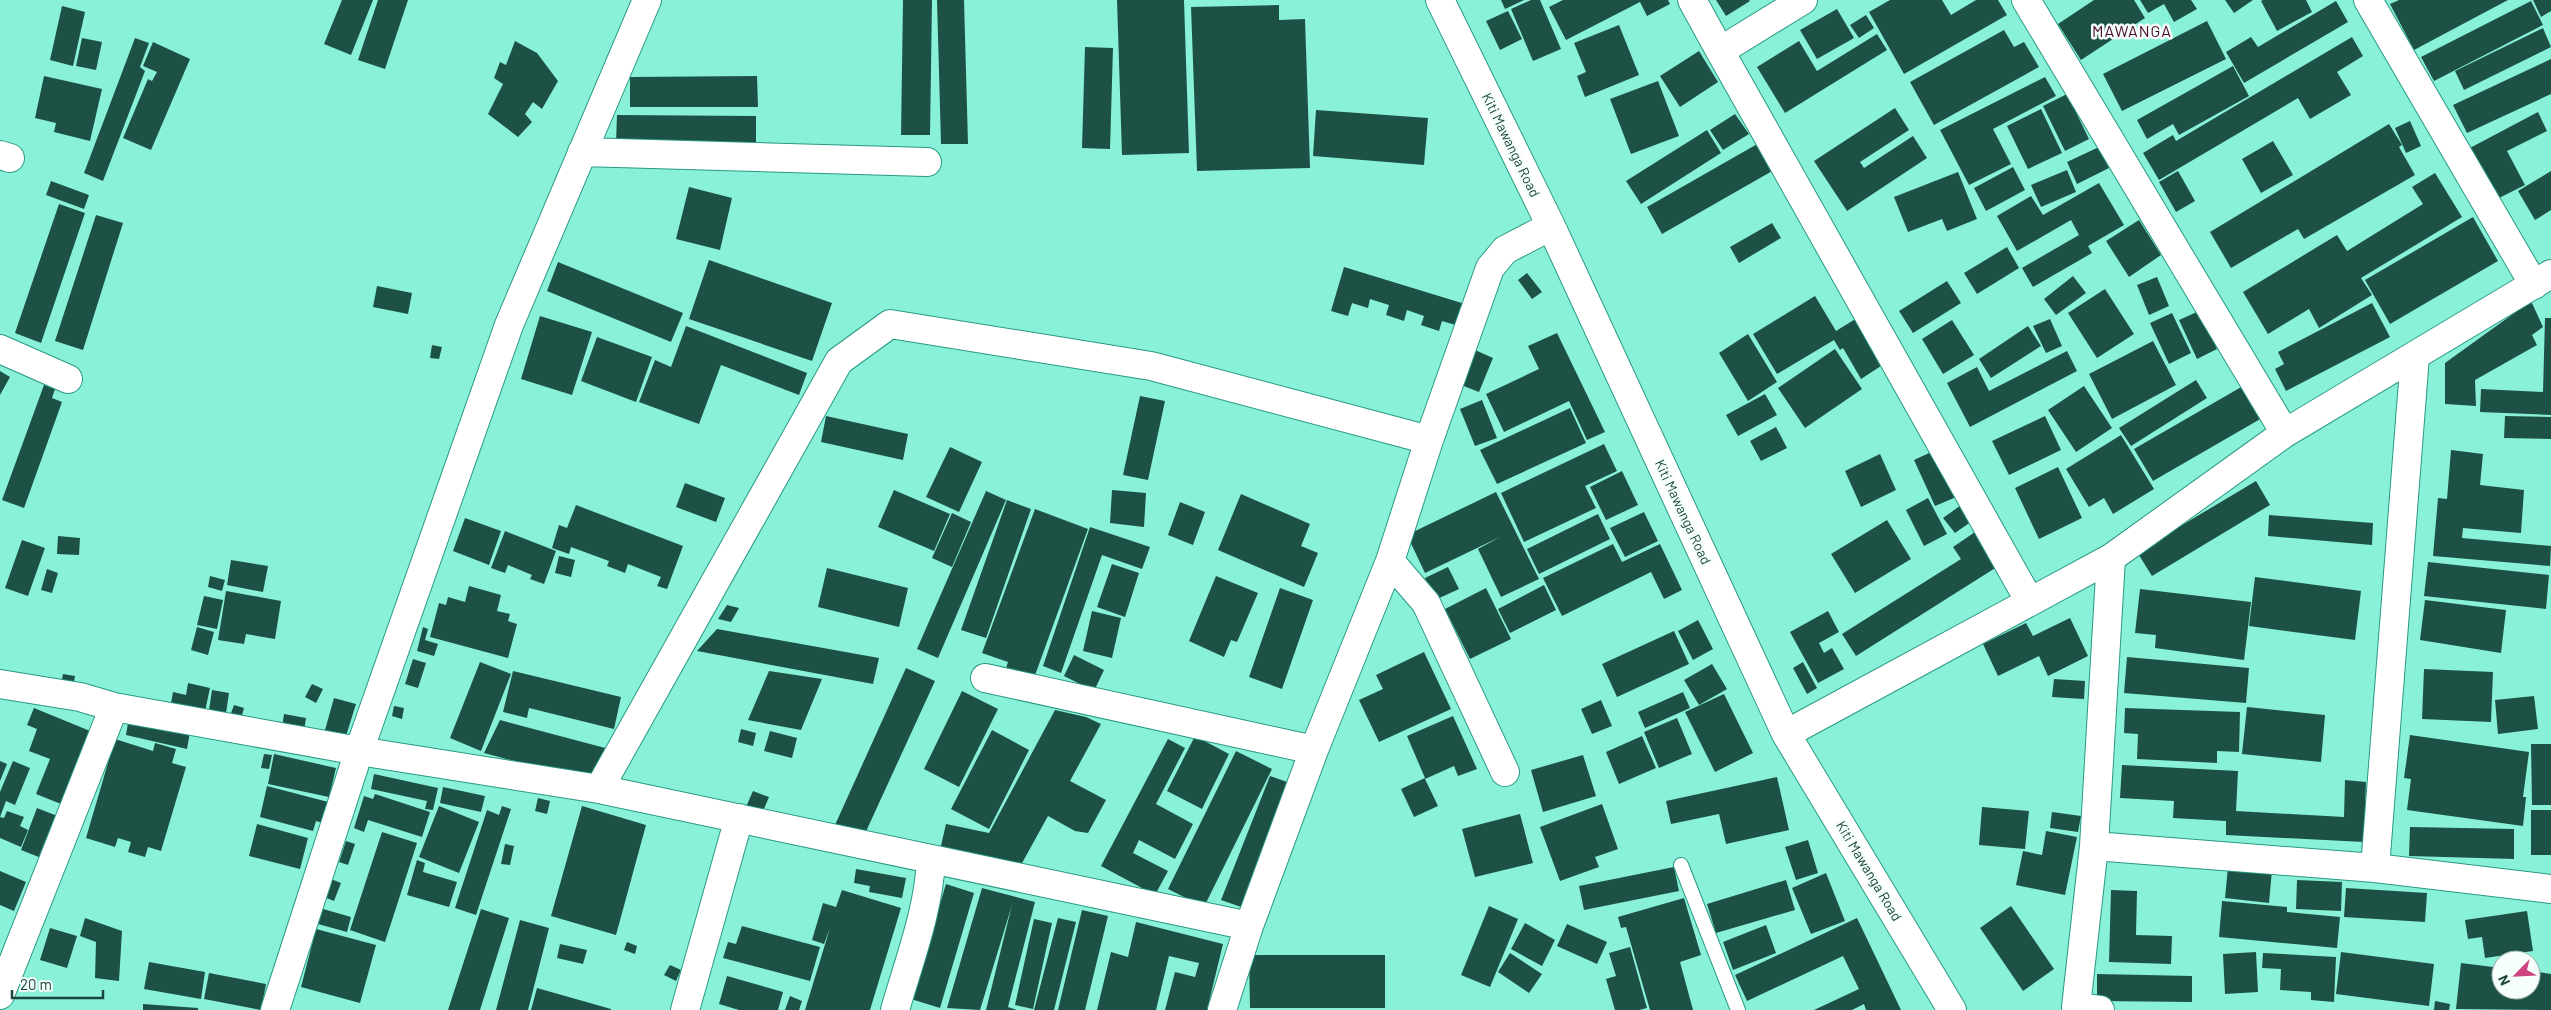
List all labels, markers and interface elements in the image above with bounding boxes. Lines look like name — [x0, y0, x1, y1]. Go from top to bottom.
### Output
district label: MAWANGA — [2092, 21, 2172, 40]
street label: Kiti Mawanga Road — [1479, 90, 1544, 200]
street label: Kiti Mawanga Road — [1652, 457, 1715, 567]
street label: Kiti Mawanga Road — [1833, 818, 1906, 924]
north arrow — [2491, 950, 2541, 1000]
scale bar — [12, 968, 104, 1000]
text: N — [2494, 973, 2513, 988]
text: 20 m — [20, 975, 52, 993]

